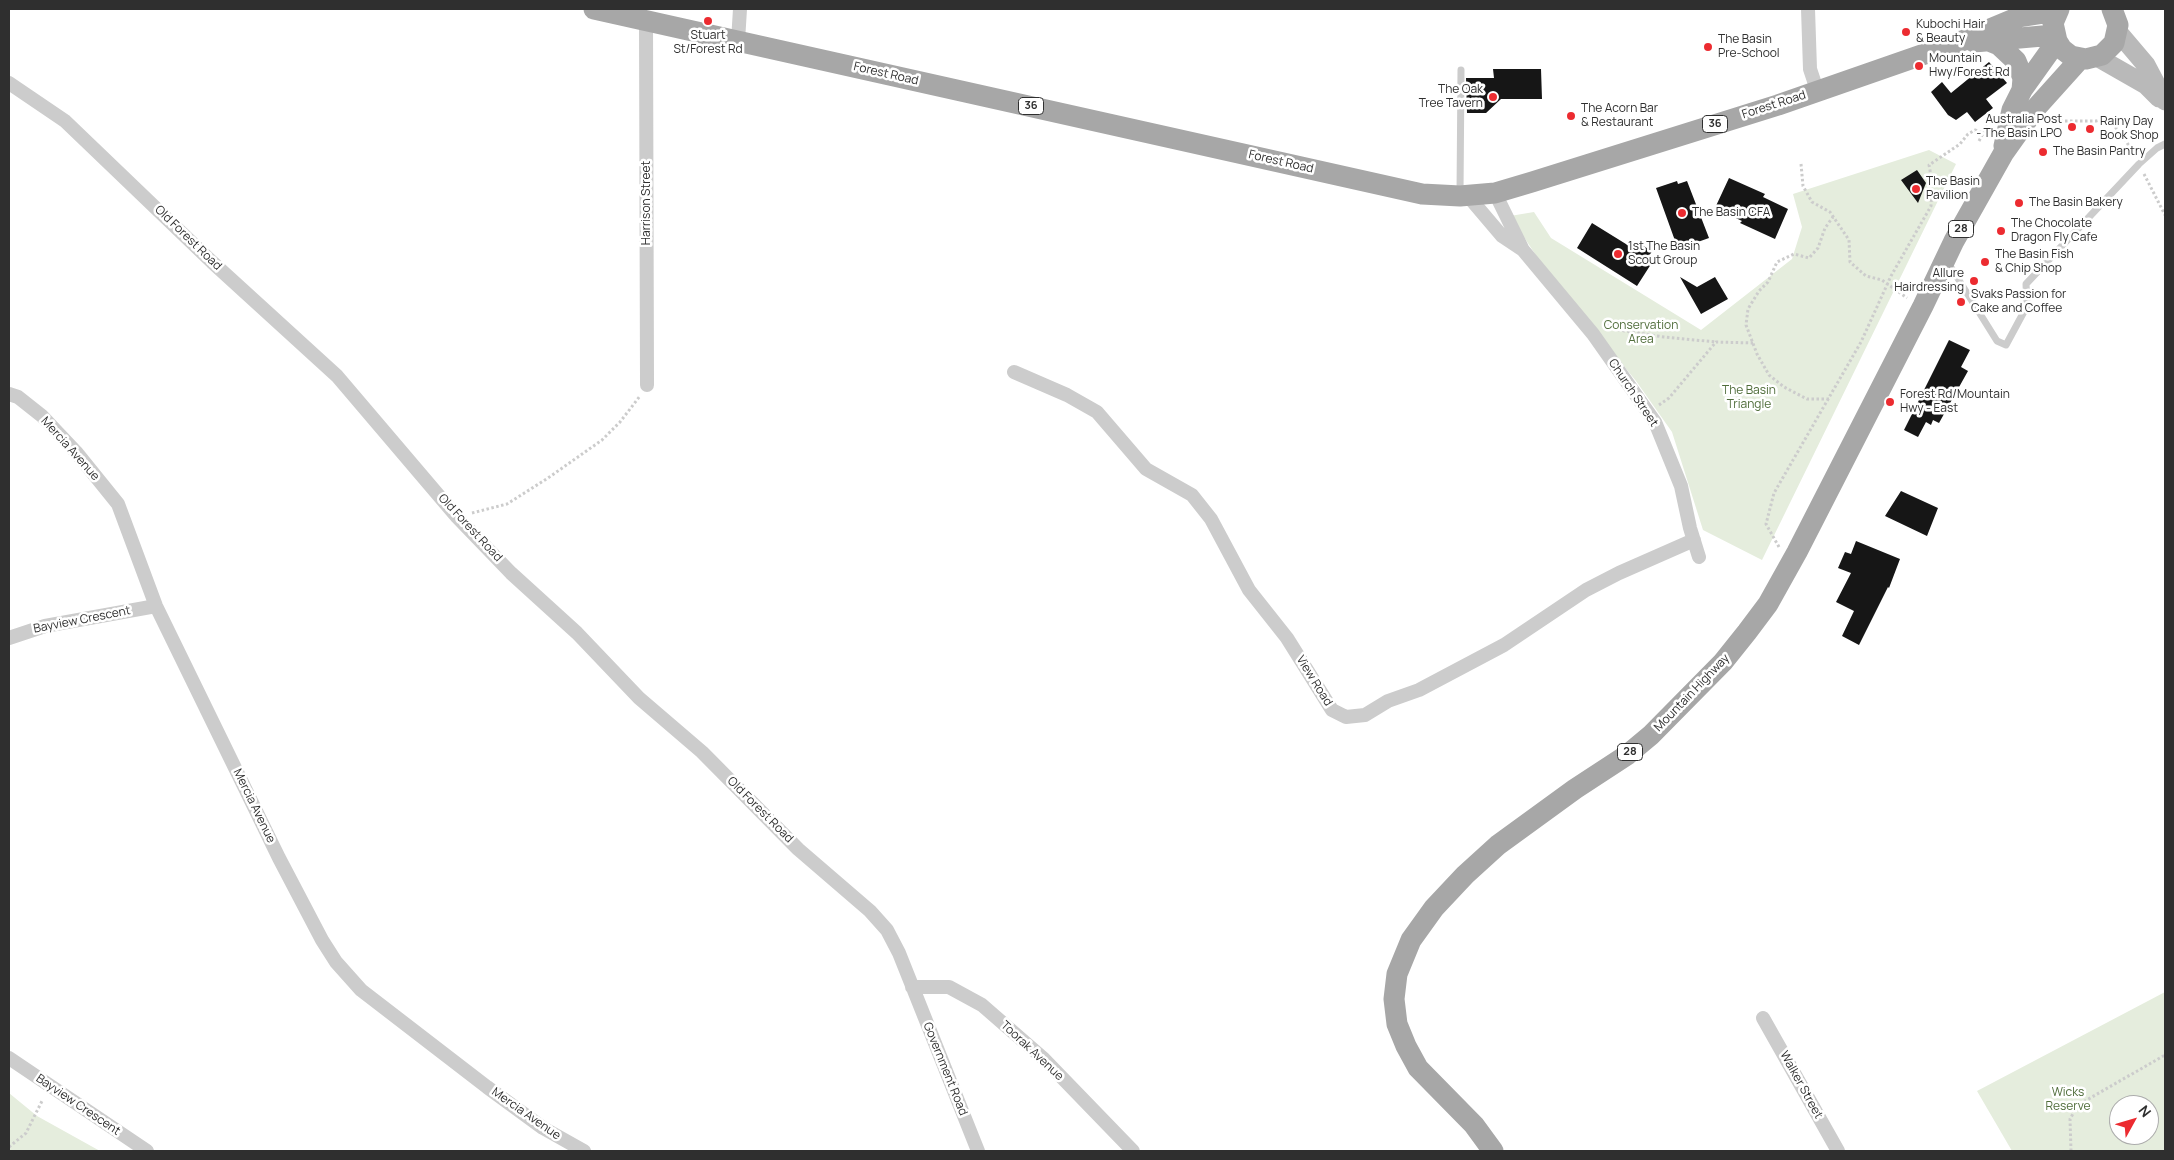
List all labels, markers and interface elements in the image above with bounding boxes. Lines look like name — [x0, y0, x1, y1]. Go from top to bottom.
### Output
marker: Stuart St/Forest Rd — [702, 15, 714, 27]
place label: Kubochi Hair & Beauty — [1916, 18, 1985, 46]
marker: Kubochi Hair & Beauty — [1900, 26, 1912, 38]
place label: Stuart St/Forest Rd — [673, 29, 743, 57]
place label: The Basin Pre-School — [1718, 33, 1780, 61]
marker: The Basin Pre-School — [1702, 41, 1714, 53]
place label: Mountain Hwy/Forest Rd — [1929, 52, 2010, 80]
street label: Forest Road — [852, 60, 920, 88]
marker: Mountain Hwy/Forest Rd — [1913, 60, 1925, 72]
place label: The Oak Tree Tavern — [1419, 83, 1483, 111]
street label: Forest Road — [1740, 88, 1808, 122]
marker: The Oak Tree Tavern — [1487, 91, 1499, 103]
road number: 36 — [1018, 98, 1044, 114]
place label: The Acorn Bar & Restaurant — [1581, 102, 1658, 130]
marker: The Acorn Bar & Restaurant — [1565, 110, 1577, 122]
place label: Australia Post - The Basin LPO — [1976, 113, 2062, 141]
place label: Rainy Day Book Shop — [2100, 115, 2159, 143]
road number: 36 — [1702, 116, 1728, 132]
marker: Australia Post - The Basin LPO — [2066, 121, 2078, 133]
marker: Rainy Day Book Shop — [2084, 123, 2096, 135]
place label: The Basin Pantry — [2053, 145, 2145, 159]
marker: The Basin Pantry — [2037, 146, 2049, 158]
street label: Forest Road — [1247, 148, 1315, 176]
street label: Harrison Street — [640, 161, 654, 245]
place label: The Basin Pavilion — [1926, 175, 1980, 203]
marker: The Basin Pavilion — [1910, 183, 1922, 195]
place label: The Basin Bakery — [2029, 196, 2123, 210]
marker: The Basin Bakery — [2013, 197, 2025, 209]
street label: Old Forest Road — [152, 203, 224, 273]
place label: The Basin CFA — [1692, 206, 1770, 220]
marker: The Basin CFA — [1676, 207, 1688, 219]
place label: The Chocolate Dragon Fly Cafe — [2011, 217, 2097, 245]
road number: 28 — [1948, 220, 1974, 238]
marker: The Chocolate Dragon Fly Cafe — [1995, 225, 2007, 237]
place label: 1st The Basin Scout Group — [1628, 240, 1700, 268]
marker: 1st The Basin Scout Group — [1612, 248, 1624, 260]
place label: The Basin Fish & Chip Shop — [1995, 248, 2074, 276]
marker: The Basin Fish & Chip Shop — [1979, 256, 1991, 268]
place label: Allure Hairdressing — [1894, 267, 1964, 295]
marker: Allure Hairdressing — [1968, 275, 1980, 287]
place label: Svaks Passion for Cake and Coffee — [1971, 288, 2066, 316]
marker: Svaks Passion for Cake and Coffee — [1955, 296, 1967, 308]
park label: Conservation Area — [1604, 319, 1678, 347]
street label: Church Street — [1605, 356, 1661, 430]
park label: The Basin Triangle — [1722, 384, 1776, 412]
place label: Forest Rd/Mountain Hwy - East — [1900, 388, 2010, 416]
marker: Forest Rd/Mountain Hwy - East — [1884, 396, 1896, 408]
street label: Mercia Avenue — [38, 414, 102, 484]
street label: Old Forest Road — [435, 491, 505, 565]
street label: Bayview Crescent — [32, 604, 132, 636]
street label: Mountain Highway — [1651, 651, 1733, 735]
street label: View Road — [1293, 653, 1335, 709]
road number: 28 — [1618, 744, 1642, 760]
street label: Mercia Avenue — [230, 767, 278, 845]
street label: Old Forest Road — [724, 774, 796, 846]
street label: Toorak Avenue — [998, 1018, 1066, 1084]
street label: Government Road — [920, 1020, 970, 1118]
street label: Walker Street — [1777, 1049, 1825, 1121]
street label: Bayview Crescent — [33, 1071, 123, 1139]
street label: Mercia Avenue — [489, 1085, 563, 1143]
park label: Wicks Reserve — [2045, 1086, 2091, 1114]
north arrow — [2109, 1095, 2159, 1145]
text: N — [2135, 1101, 2156, 1121]

